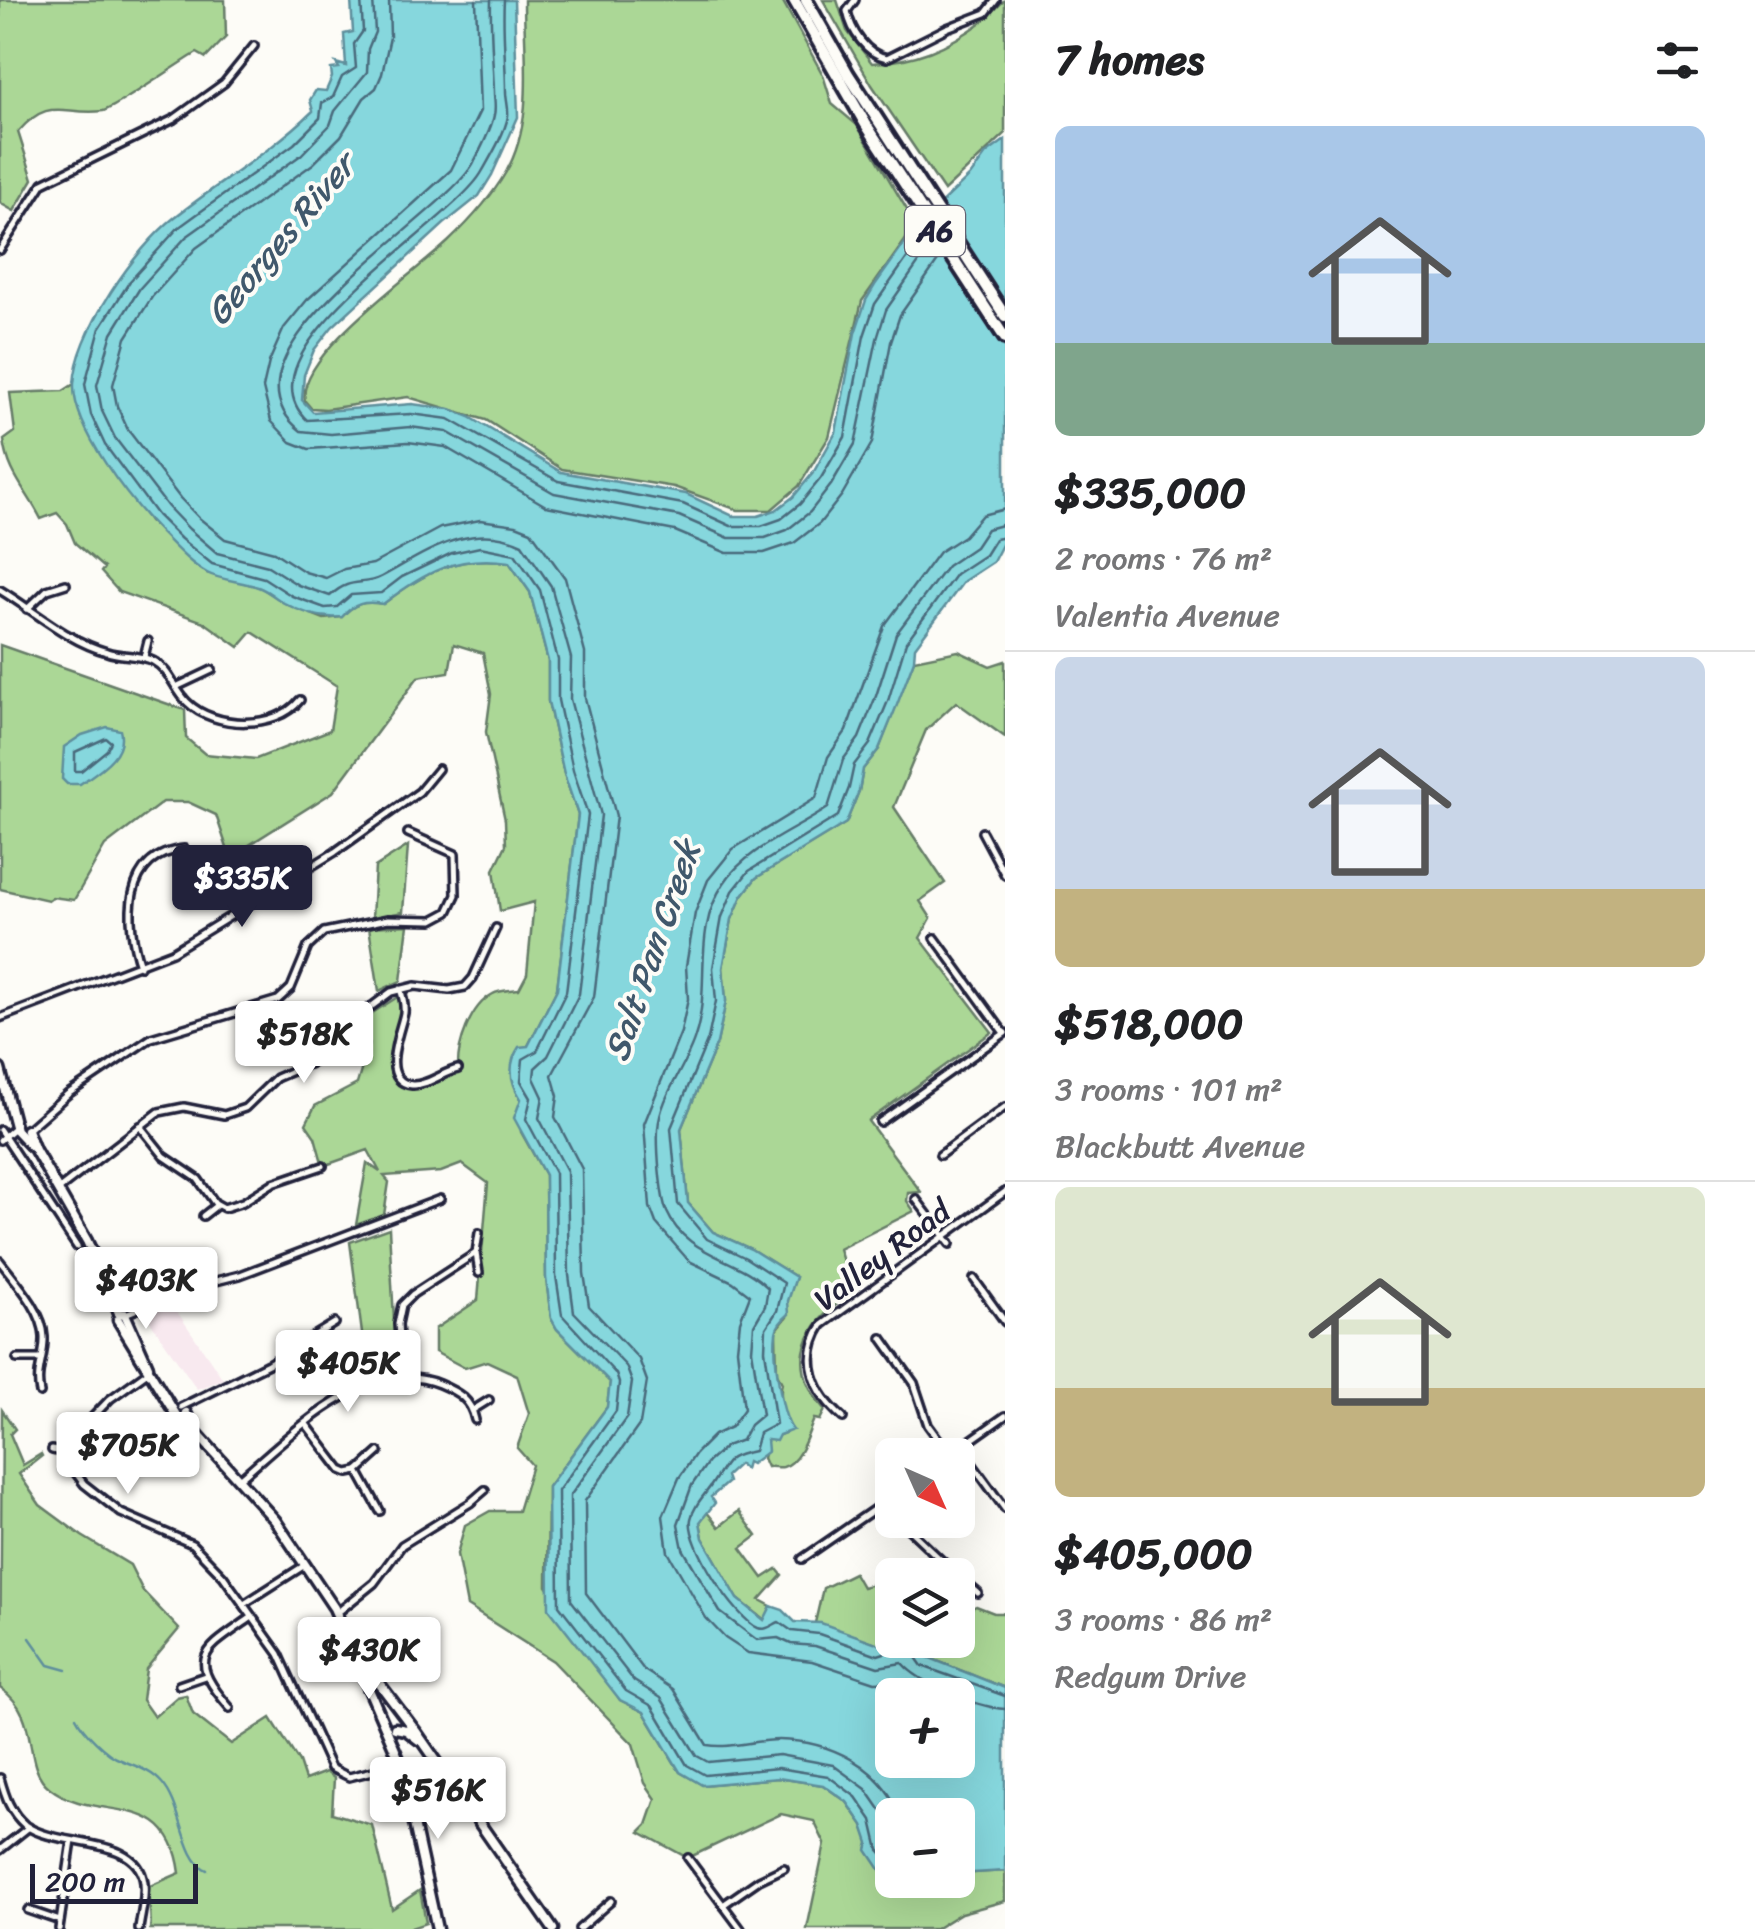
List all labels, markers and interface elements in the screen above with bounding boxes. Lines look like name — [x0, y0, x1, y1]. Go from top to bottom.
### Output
text: 7 homes — [1055, 23, 1204, 97]
icon: filters — [1650, 33, 1705, 88]
water label: Georges River — [189, 134, 375, 339]
icon: home — [1290, 191, 1470, 371]
road number: A6 — [905, 206, 965, 256]
text: $335,000 — [1055, 456, 1246, 530]
text: 2 rooms · 76 m² — [1055, 530, 1272, 587]
text: Valentia Avenue — [1055, 587, 1280, 644]
icon: home — [1290, 722, 1470, 902]
water label: Salt Pan Creek — [585, 829, 720, 1069]
pin: $335K — [172, 845, 312, 930]
text: $335K — [194, 849, 290, 906]
text: $518,000 — [1055, 987, 1243, 1061]
pin: $518K — [234, 1001, 374, 1086]
text: $518K — [257, 1005, 351, 1062]
text: 3 rooms · 101 m² — [1055, 1061, 1283, 1118]
text: Blackbutt Avenue — [1055, 1118, 1305, 1175]
street label: Valley Road — [801, 1183, 965, 1326]
pin: $403K — [76, 1247, 216, 1332]
text: $403K — [97, 1251, 195, 1308]
icon: home — [1290, 1252, 1470, 1432]
pin: $405K — [278, 1330, 418, 1415]
text: $405K — [298, 1334, 398, 1391]
pin: $705K — [58, 1412, 198, 1497]
text: $705K — [78, 1416, 178, 1473]
north arrow — [875, 1438, 975, 1538]
map controls — [875, 1438, 975, 1898]
text: $405,000 — [1055, 1517, 1253, 1591]
button: layers — [875, 1558, 975, 1658]
text: 3 rooms · 86 m² — [1055, 1591, 1272, 1648]
pin: $430K — [299, 1617, 439, 1702]
text: $430K — [320, 1621, 418, 1678]
text: Redgum Drive — [1055, 1648, 1246, 1705]
button: + — [875, 1678, 975, 1778]
pin: $516K — [368, 1757, 508, 1842]
text: $516K — [392, 1761, 484, 1818]
button: − — [875, 1798, 975, 1898]
text: 200 m — [45, 1857, 125, 1906]
scale bar — [30, 1859, 198, 1904]

